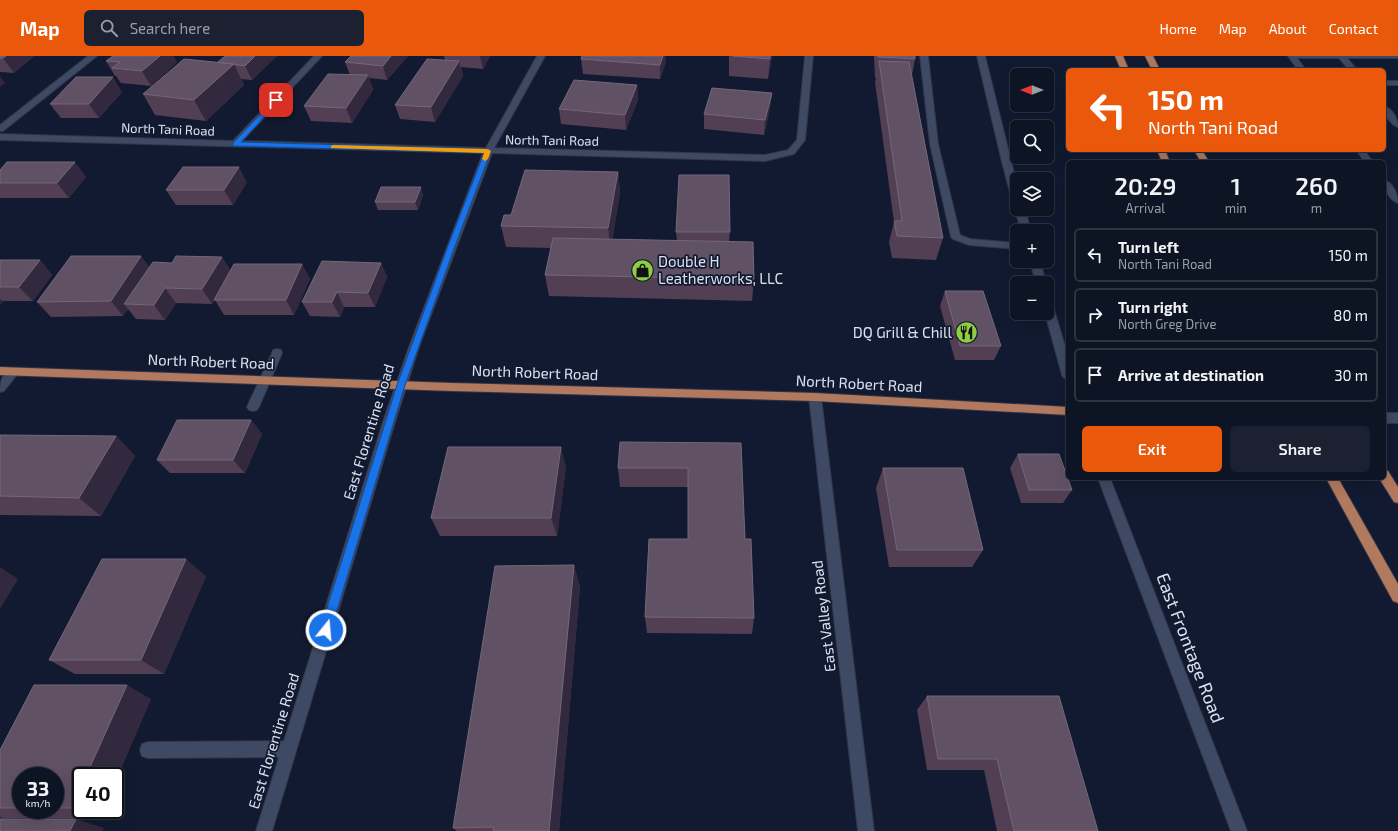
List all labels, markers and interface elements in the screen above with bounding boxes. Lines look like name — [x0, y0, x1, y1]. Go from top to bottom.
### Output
search box — [84, 10, 364, 46]
text: Map — [20, 17, 60, 40]
icon: search — [98, 17, 120, 39]
text: Search here — [130, 19, 210, 37]
text: Home — [1160, 20, 1197, 37]
text: Map — [1219, 20, 1247, 37]
text: About — [1269, 20, 1307, 37]
text: Contact — [1329, 20, 1378, 37]
north arrow — [1010, 68, 1054, 112]
map controls — [1010, 68, 1054, 320]
text: 150 m — [1148, 82, 1224, 116]
pin — [259, 83, 293, 117]
icon: left — [1082, 84, 1134, 136]
icon: arrive — [265, 89, 287, 111]
text: North Tani Road — [1148, 116, 1278, 138]
street label: North Tani Road — [121, 119, 215, 139]
button: search — [1010, 120, 1054, 164]
street label: North Tani Road — [505, 131, 599, 149]
text: 20:29 — [1114, 171, 1177, 200]
text: 1 — [1231, 171, 1241, 200]
text: 260 — [1295, 171, 1338, 200]
button: layers — [1010, 172, 1054, 216]
text: Arrival — [1126, 200, 1165, 216]
text: min — [1225, 200, 1247, 216]
text: m — [1311, 200, 1322, 216]
button: + — [1010, 224, 1054, 268]
text: Turn left — [1118, 238, 1179, 256]
icon: left — [1084, 244, 1106, 266]
text: 150 m — [1328, 246, 1368, 264]
place label: Double H Leatherworks, LLC — [658, 252, 784, 287]
text: North Tani Road — [1118, 256, 1212, 272]
shop icon: Double H Leatherworks, LLC — [629, 258, 655, 284]
button: − — [1010, 276, 1054, 320]
text: Turn right — [1118, 298, 1188, 316]
icon: right — [1084, 304, 1106, 326]
text: 80 m — [1333, 306, 1368, 324]
text: North Greg Drive — [1118, 316, 1216, 332]
restaurant icon: DQ Grill & Chill — [954, 320, 980, 346]
place label: DQ Grill & Chill — [853, 323, 953, 342]
street label: North Robert Road — [147, 350, 275, 372]
street label: North Robert Road — [471, 361, 599, 383]
street label: East Florentine Road — [339, 362, 397, 502]
icon: arrive — [1084, 364, 1106, 386]
text: Arrive at destination — [1118, 366, 1264, 384]
text: 30 m — [1334, 366, 1368, 384]
street label: North Robert Road — [795, 371, 923, 395]
button: Exit — [1082, 426, 1222, 472]
button: Share — [1230, 426, 1370, 472]
street label: East Valley Road — [807, 559, 839, 673]
street label: East Frontage Road — [1152, 570, 1230, 726]
position arrow — [305, 609, 347, 651]
street label: East Florentine Road — [244, 671, 302, 811]
speed limit sign: 40 — [72, 767, 124, 819]
text: 33 — [27, 776, 49, 800]
text: km/h — [26, 797, 50, 809]

